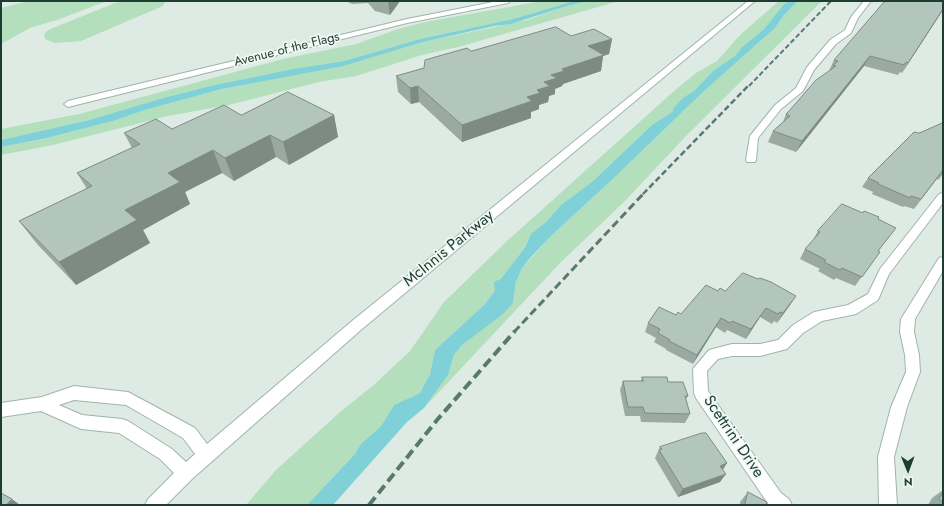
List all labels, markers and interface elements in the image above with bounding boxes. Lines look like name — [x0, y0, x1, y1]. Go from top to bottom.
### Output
street label: Avenue of the Flags — [233, 29, 341, 71]
street label: McInnis Parkway — [400, 207, 498, 291]
street label: Scettrini Drive — [699, 392, 767, 482]
north arrow — [888, 450, 928, 490]
text: N — [904, 474, 913, 490]

